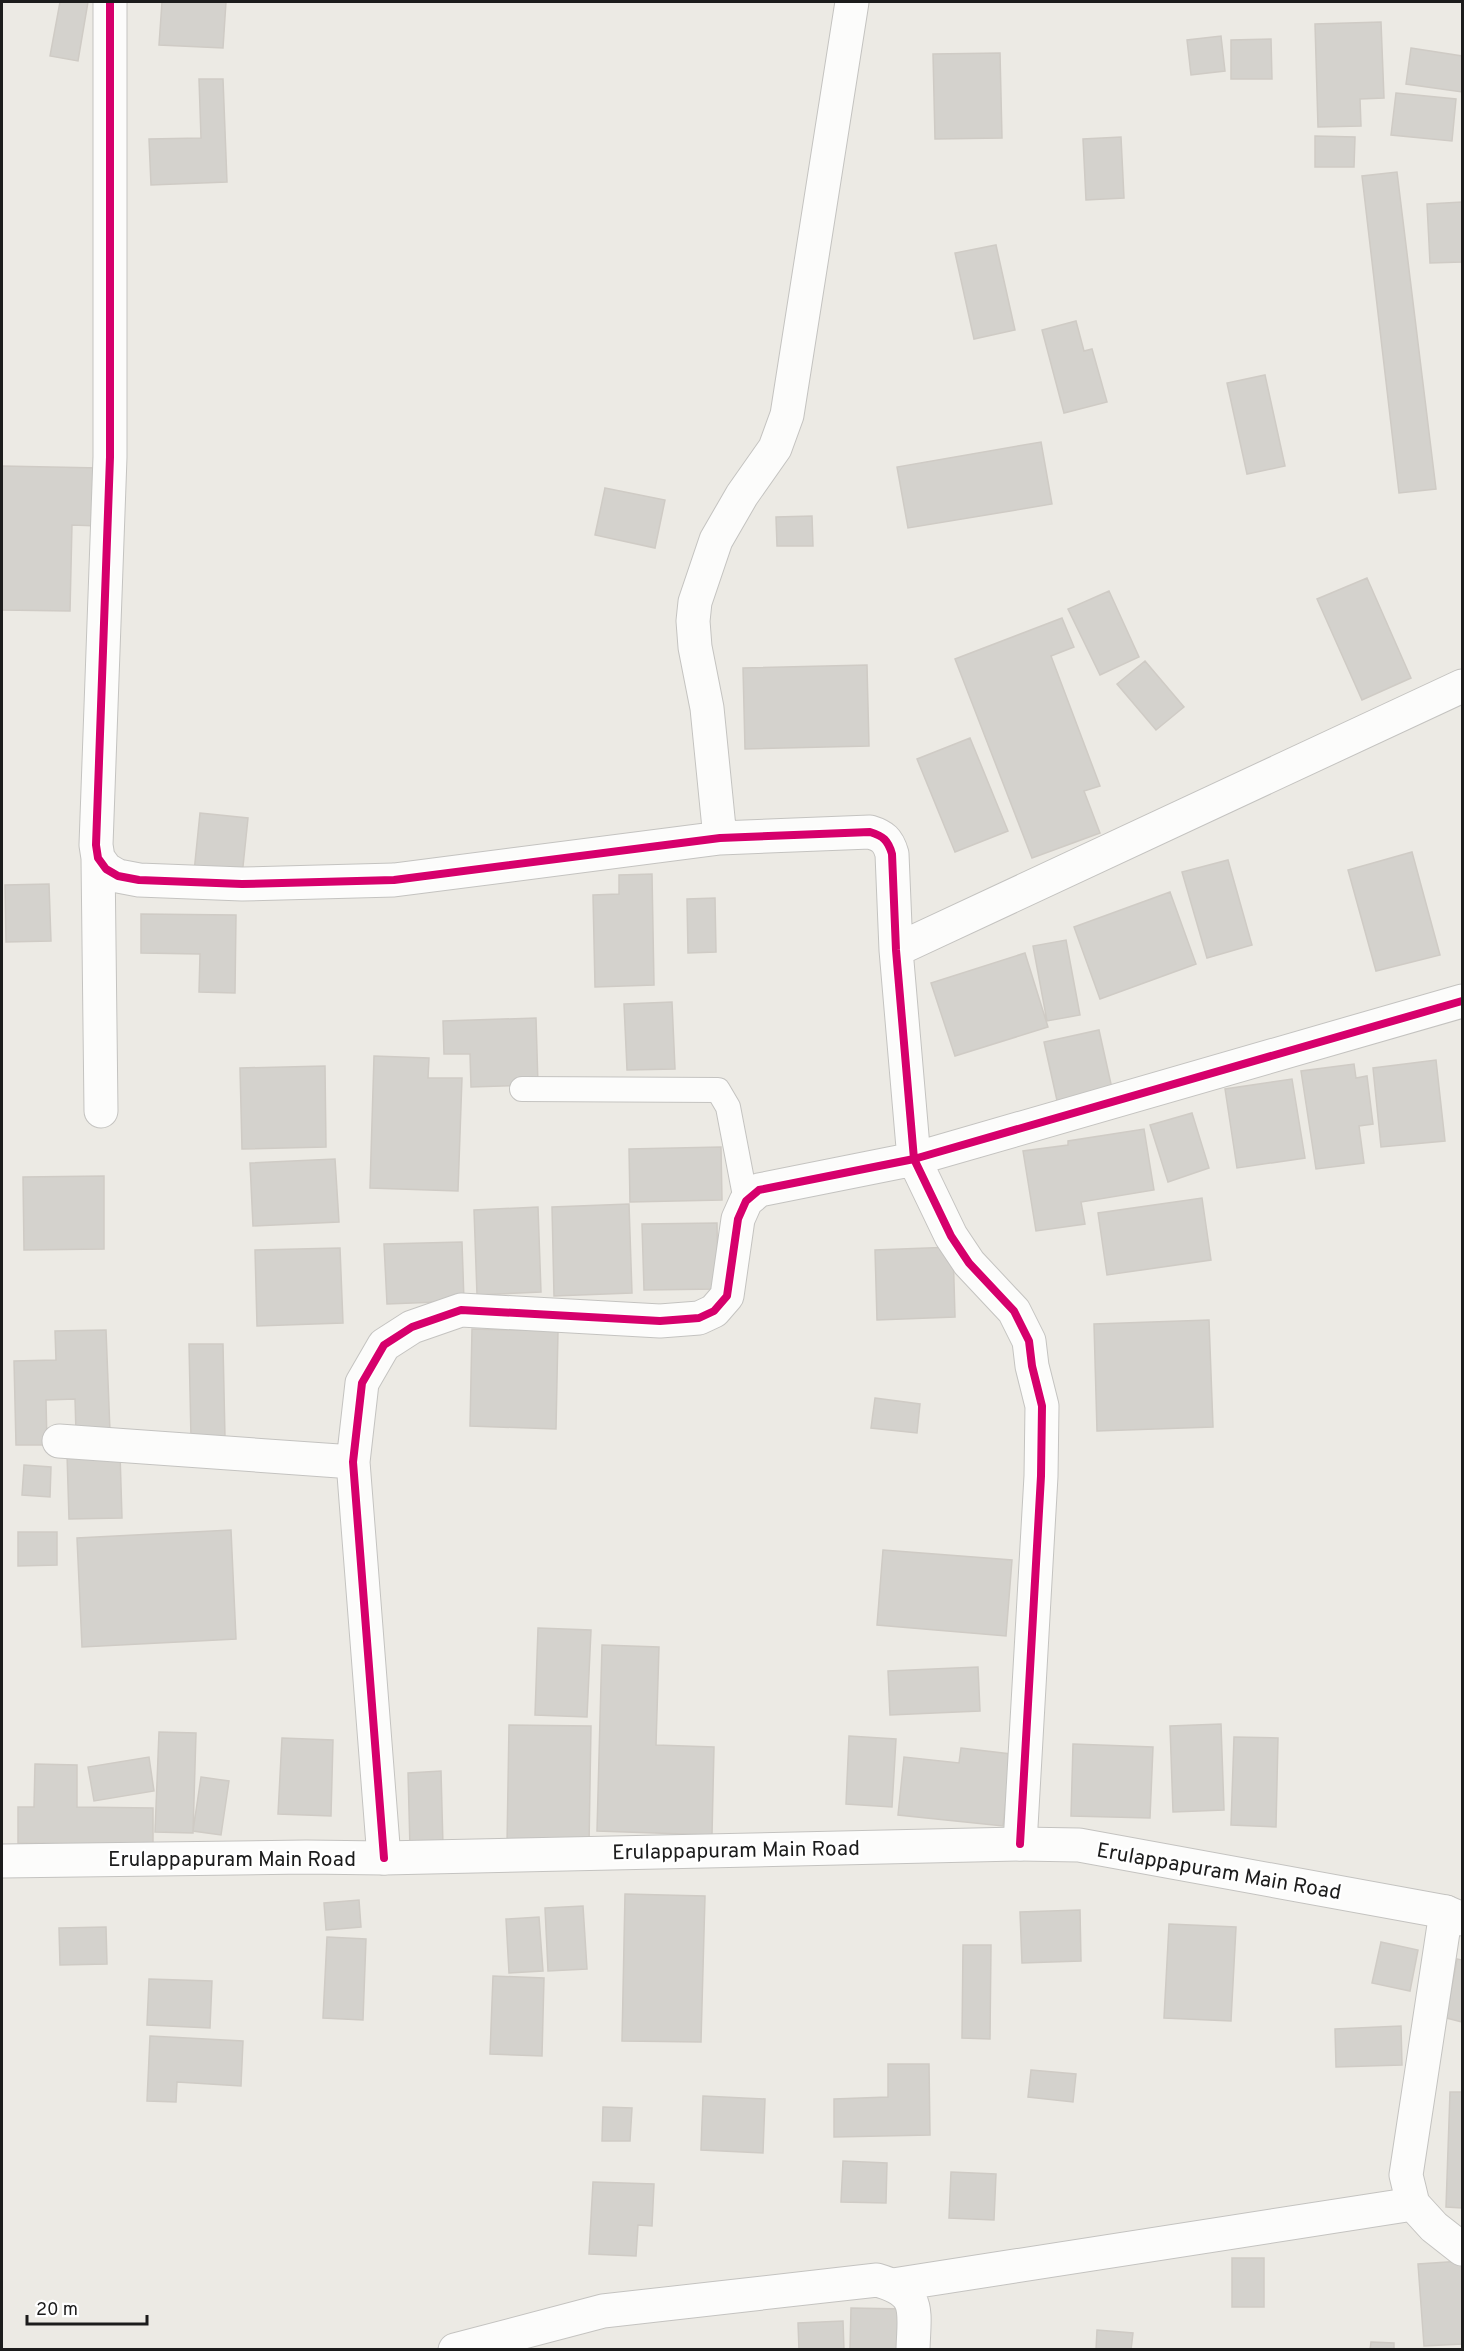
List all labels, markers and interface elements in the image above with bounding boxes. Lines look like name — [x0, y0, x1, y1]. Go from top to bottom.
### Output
street label: Erulappapuram Main Road — [612, 1836, 860, 1867]
street label: Erulappapuram Main Road — [1094, 1838, 1343, 1907]
street label: Erulappapuram Main Road — [108, 1847, 356, 1874]
scale bar — [27, 2288, 147, 2326]
text: 20 m — [36, 2299, 78, 2322]

